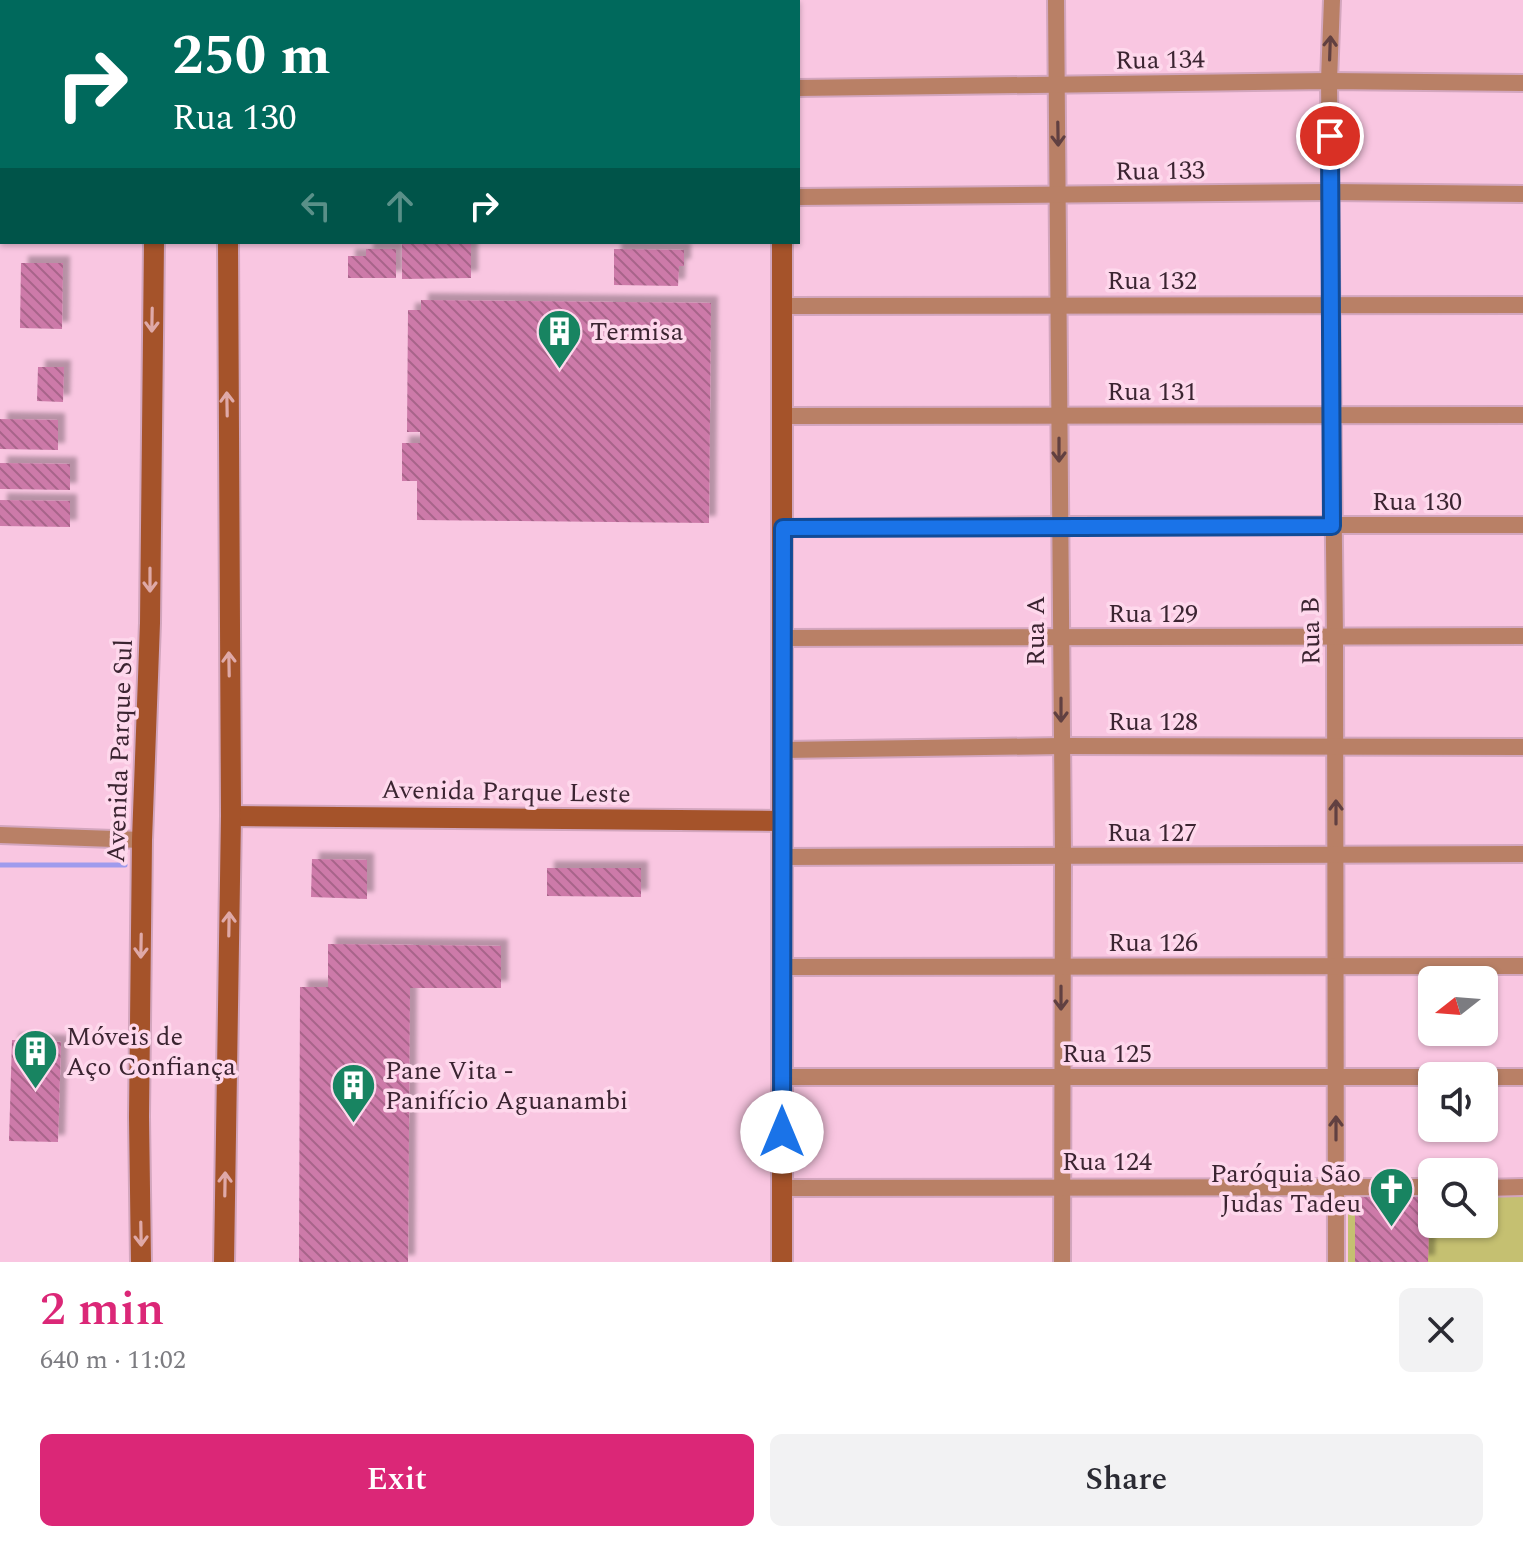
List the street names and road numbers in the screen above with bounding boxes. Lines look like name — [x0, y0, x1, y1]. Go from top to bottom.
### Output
street label: Rua 134 — [1115, 39, 1205, 81]
street label: Rua 133 — [1115, 150, 1205, 192]
street label: Rua 132 — [1107, 261, 1197, 301]
street label: Rua 131 — [1107, 372, 1197, 412]
street label: Rua 130 — [1372, 482, 1462, 522]
street label: Rua 129 — [1108, 594, 1198, 634]
street label: Rua A — [1016, 596, 1056, 666]
street label: Rua B — [1290, 597, 1332, 665]
street label: Avenida Parque Sul — [96, 639, 144, 863]
street label: Rua 128 — [1108, 702, 1198, 742]
street label: Avenida Parque Leste — [381, 770, 631, 814]
street label: Rua 127 — [1107, 813, 1197, 853]
street label: Rua 126 — [1108, 923, 1198, 963]
street label: Rua 125 — [1062, 1034, 1152, 1074]
street label: Rua 124 — [1062, 1142, 1152, 1182]

